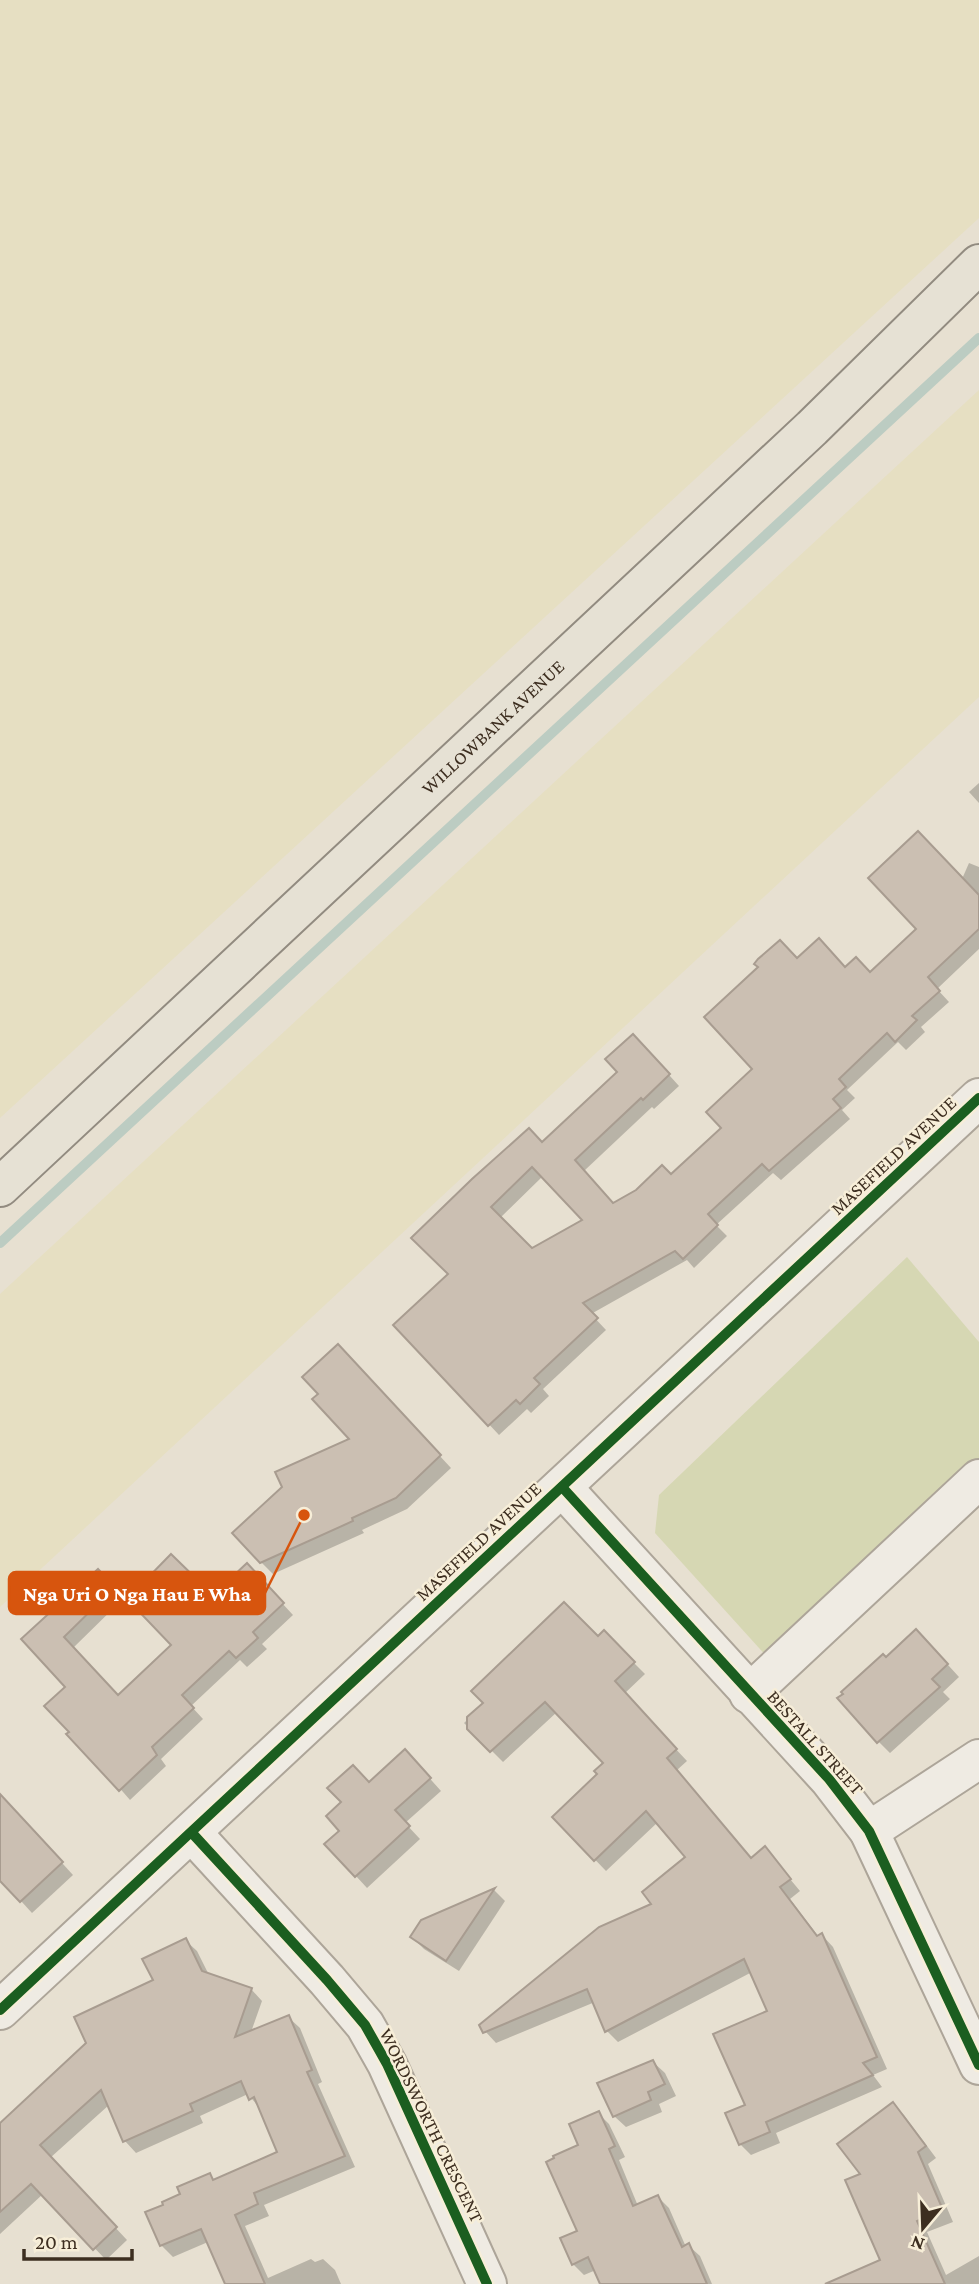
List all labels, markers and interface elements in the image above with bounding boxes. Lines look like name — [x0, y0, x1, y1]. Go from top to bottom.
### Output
street label: WILLOWBANK AVENUE — [417, 656, 568, 799]
street label: MASEFIELD AVENUE — [826, 1092, 960, 1219]
street label: MASEFIELD AVENUE — [411, 1478, 545, 1605]
callout: Nga Uri O Nga Hau E Wha — [9, 1572, 265, 1614]
text: Nga Uri O Nga Hau E Wha — [23, 1582, 252, 1606]
street label: BESTALL STREET — [763, 1686, 868, 1799]
street label: WORDSWORTH CRESCENT — [375, 2025, 488, 2226]
north arrow — [888, 2193, 958, 2263]
scale bar — [24, 2218, 133, 2262]
text: 20 m — [35, 2230, 78, 2254]
text: N — [908, 2232, 927, 2256]

